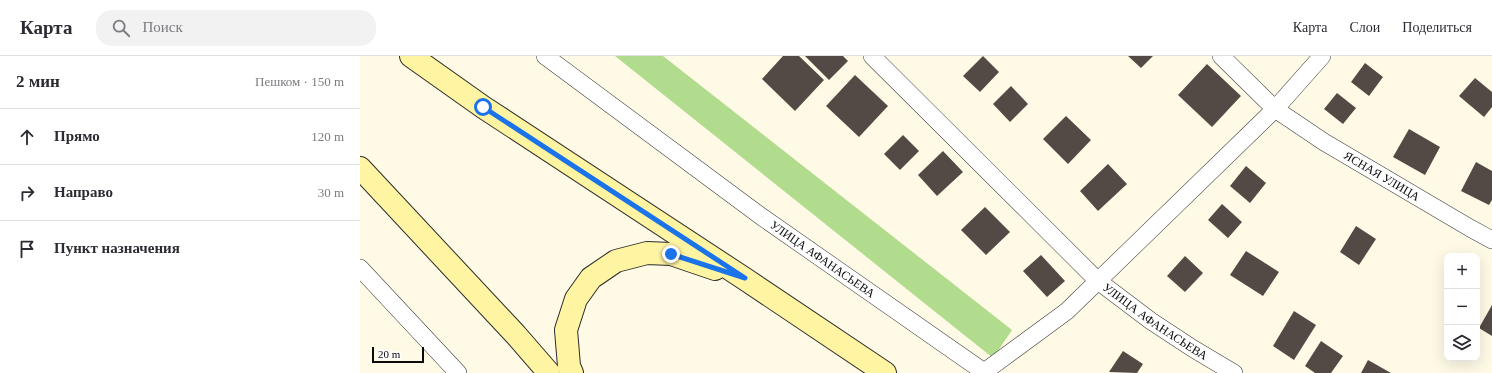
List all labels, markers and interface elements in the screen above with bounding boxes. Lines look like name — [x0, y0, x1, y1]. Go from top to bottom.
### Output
search box — [96, 10, 376, 46]
text: Карта — [20, 17, 72, 38]
icon: search — [110, 17, 132, 39]
text: Поиск — [142, 19, 183, 35]
text: Карта — [1293, 20, 1327, 35]
text: Слои — [1349, 20, 1380, 35]
text: Поделиться — [1402, 20, 1472, 35]
text: 2 мин — [16, 72, 60, 91]
text: Пешком · 150 m — [255, 74, 344, 89]
route start — [474, 98, 492, 116]
icon: ahead — [16, 126, 38, 148]
text: Прямо — [54, 128, 100, 144]
text: 120 m — [311, 129, 344, 144]
street label: ЯСНАЯ УЛИЦА — [1341, 148, 1423, 204]
icon: right — [16, 182, 38, 204]
text: Направо — [54, 184, 113, 200]
text: 30 m — [318, 185, 344, 200]
street label: УЛИЦА АФАНАСЬЕВА — [767, 218, 878, 301]
icon: arrive — [16, 238, 38, 260]
text: Пункт назначения — [54, 240, 180, 256]
route end — [662, 245, 680, 263]
map controls — [1444, 253, 1480, 361]
button: + — [1444, 253, 1480, 289]
street label: УЛИЦА АФАНАСЬЕВА — [1100, 280, 1210, 363]
button: − — [1444, 289, 1480, 325]
button: layers — [1444, 325, 1480, 361]
scale bar — [372, 345, 424, 364]
text: 20 m — [378, 348, 400, 360]

